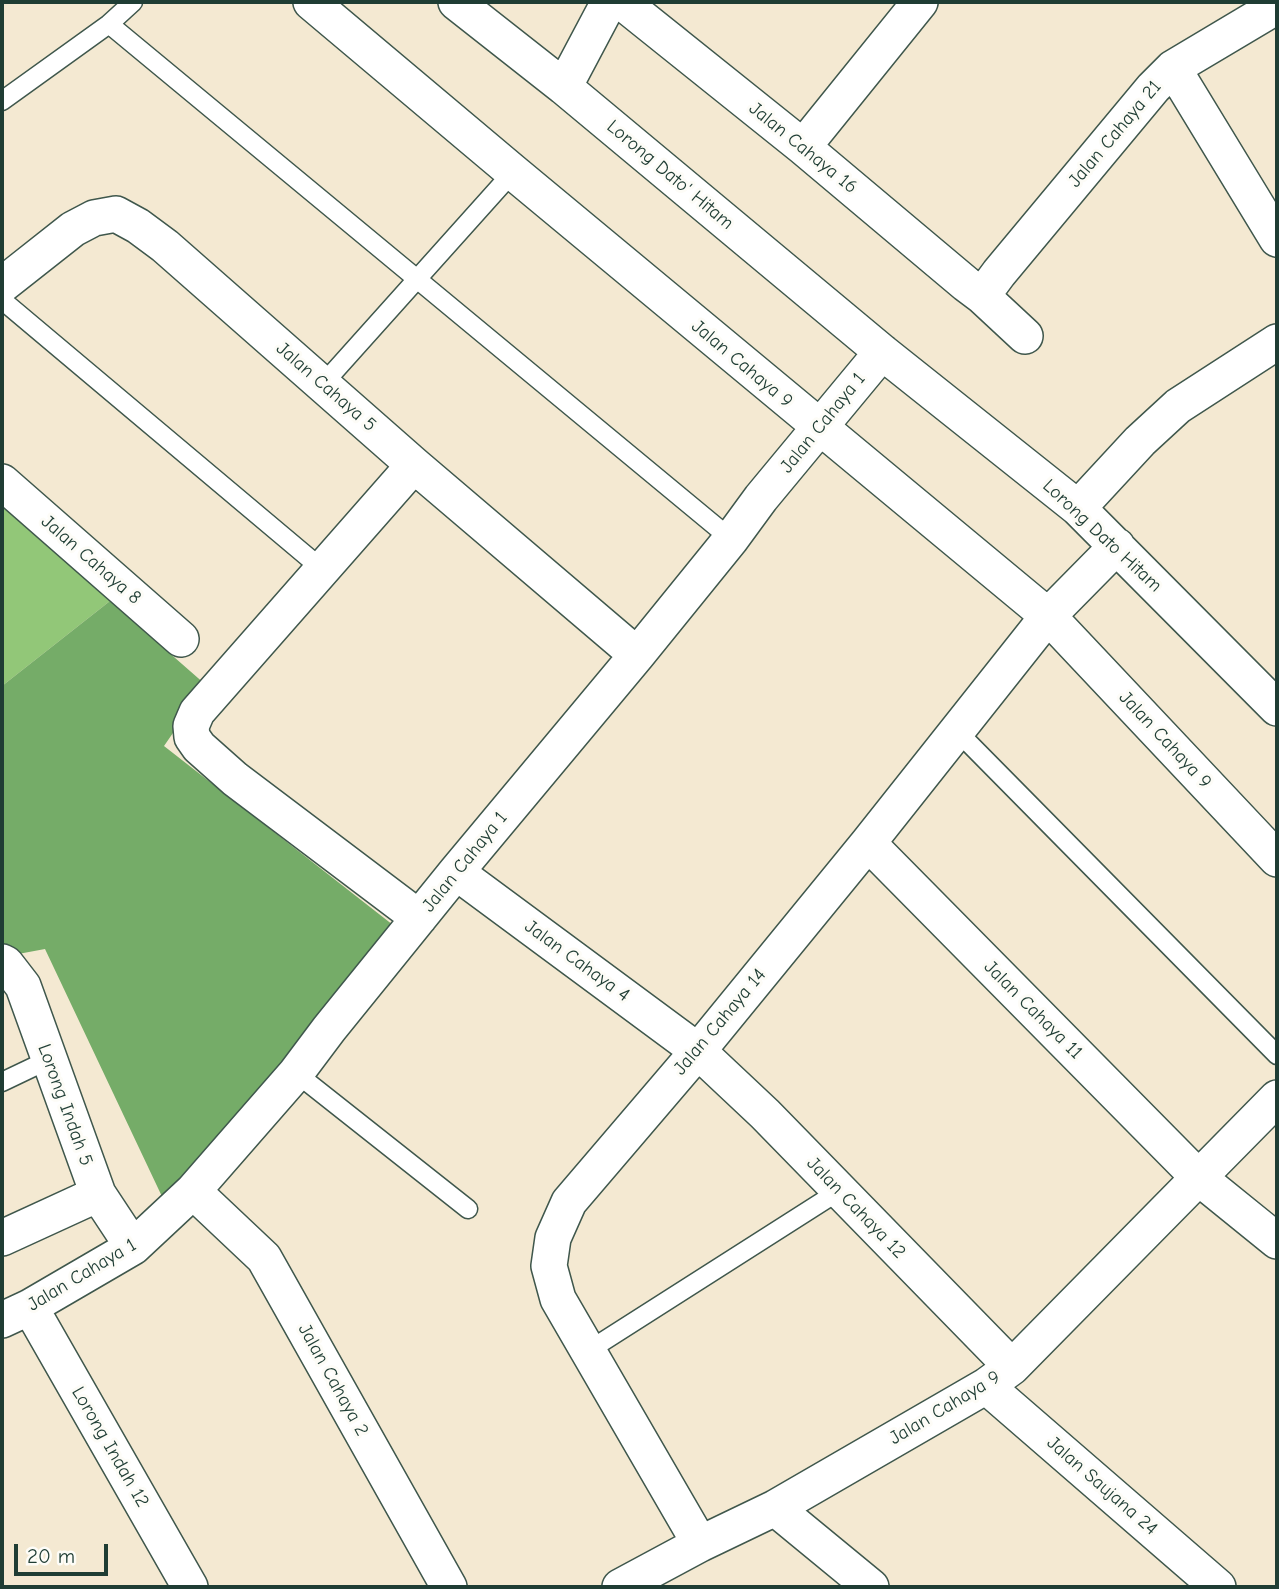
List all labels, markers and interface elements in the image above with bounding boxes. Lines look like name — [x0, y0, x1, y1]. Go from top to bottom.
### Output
street label: Jalan Cahaya 21 — [1064, 76, 1166, 192]
street label: Jalan Cahaya 16 — [744, 97, 862, 199]
street label: Lorong Dato' Hitam — [602, 115, 738, 235]
street label: Jalan Cahaya 9 — [687, 315, 797, 413]
street label: Jalan Cahaya 5 — [271, 337, 381, 437]
street label: Jalan Cahaya 1 — [776, 368, 870, 478]
street label: Lorong Dato Hitam — [1038, 475, 1166, 597]
street label: Jalan Cahaya 8 — [36, 510, 146, 610]
street label: Jalan Cahaya 9 — [1114, 686, 1216, 794]
street label: Jalan Cahaya 1 — [418, 807, 512, 917]
street label: Jalan Cahaya 4 — [520, 915, 634, 1007]
street label: Jalan Cahaya 11 — [979, 956, 1087, 1064]
street label: Jalan Cahaya 14 — [669, 964, 771, 1080]
street label: Lorong Indah 5 — [32, 1041, 98, 1169]
street label: Jalan Cahaya 12 — [802, 1152, 910, 1264]
street label: Jalan Cahaya 1 — [24, 1234, 140, 1316]
street label: Jalan Cahaya 2 — [293, 1320, 373, 1440]
street label: Jalan Cahaya 9 — [885, 1366, 1005, 1450]
street label: Lorong Indah 12 — [66, 1383, 154, 1511]
street label: Jalan Saujana 24 — [1042, 1432, 1162, 1540]
scale bar — [18, 1530, 112, 1574]
text: 20 m — [27, 1544, 75, 1568]

